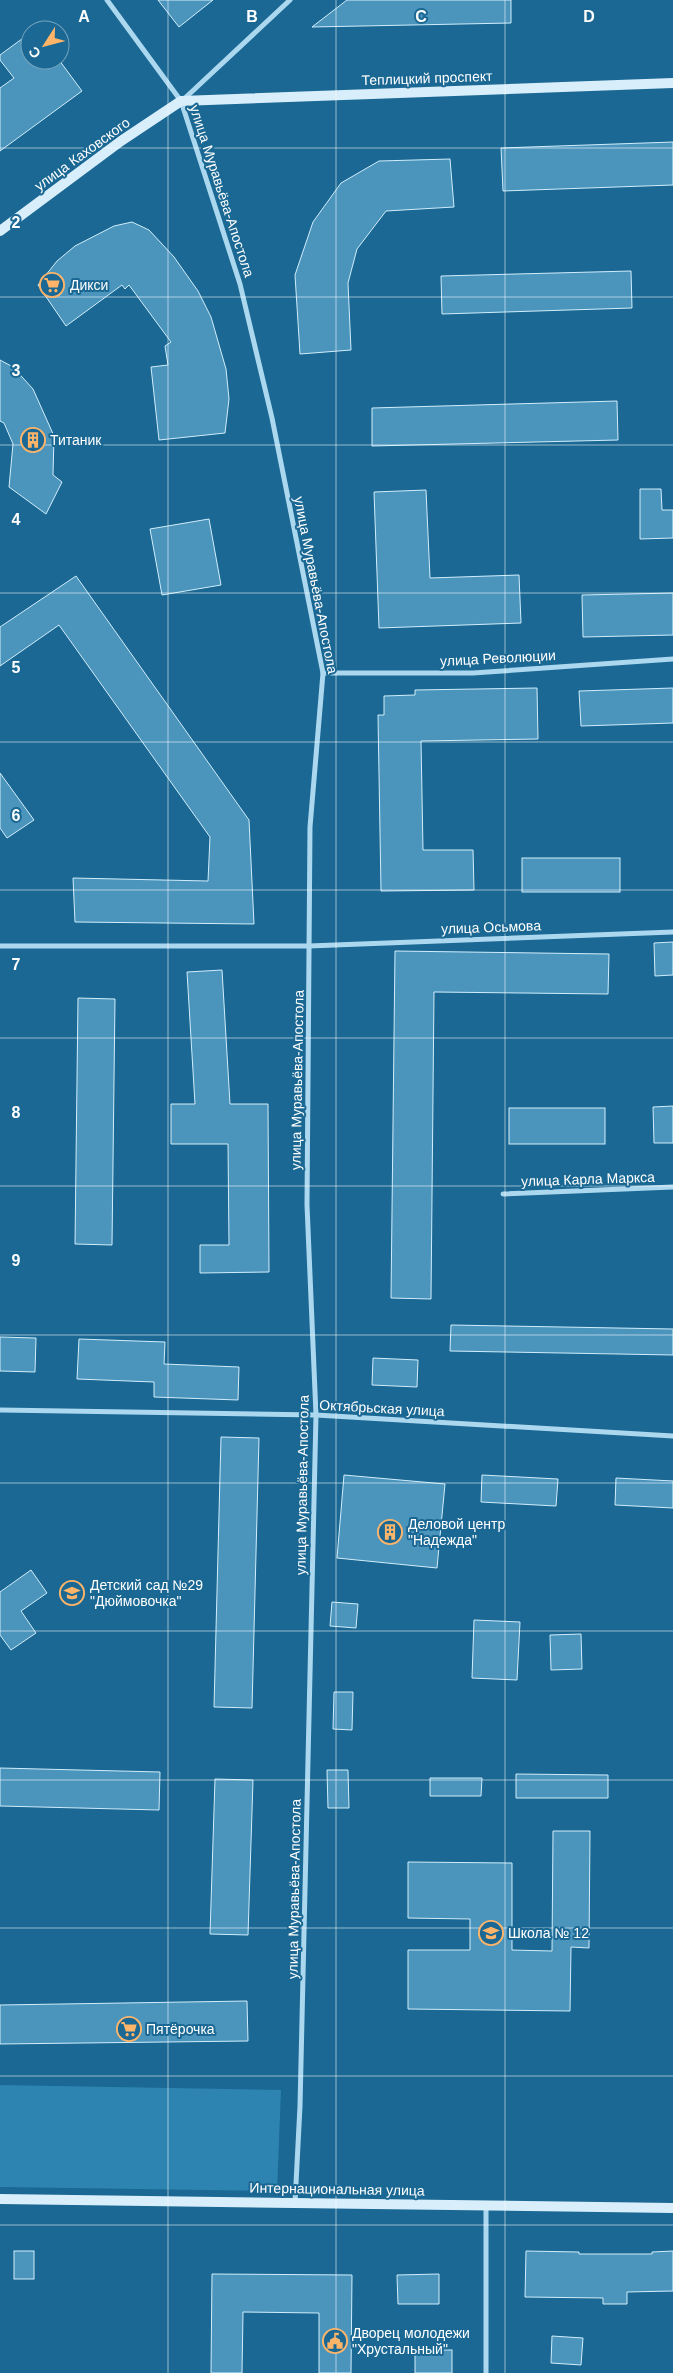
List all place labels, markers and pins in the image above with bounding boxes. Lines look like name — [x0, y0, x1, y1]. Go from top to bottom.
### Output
supermarket icon: Дикси — [39, 272, 65, 298]
place label: Дикси — [70, 277, 108, 293]
building icon: Титаник — [20, 427, 46, 453]
place label: Титаник — [50, 432, 102, 448]
place label: Деловой центр "Надежда" — [408, 1516, 505, 1548]
building icon: Деловой центр "Надежда" — [377, 1519, 403, 1545]
place label: Детский сад №29 "Дюймовочка" — [90, 1577, 203, 1609]
school or university icon: Детский сад №29 "Дюймовочка" — [59, 1580, 85, 1606]
school or university icon: Школа № 12 — [478, 1920, 504, 1946]
place label: Школа № 12 — [508, 1925, 589, 1941]
supermarket icon: Пятёрочка — [116, 2016, 142, 2042]
place label: Пятёрочка — [146, 2021, 215, 2037]
place label: Дворец молодежи "Хрустальный" — [352, 2325, 470, 2357]
public building icon: Дворец молодежи "Хрустальный" — [322, 2328, 348, 2354]

